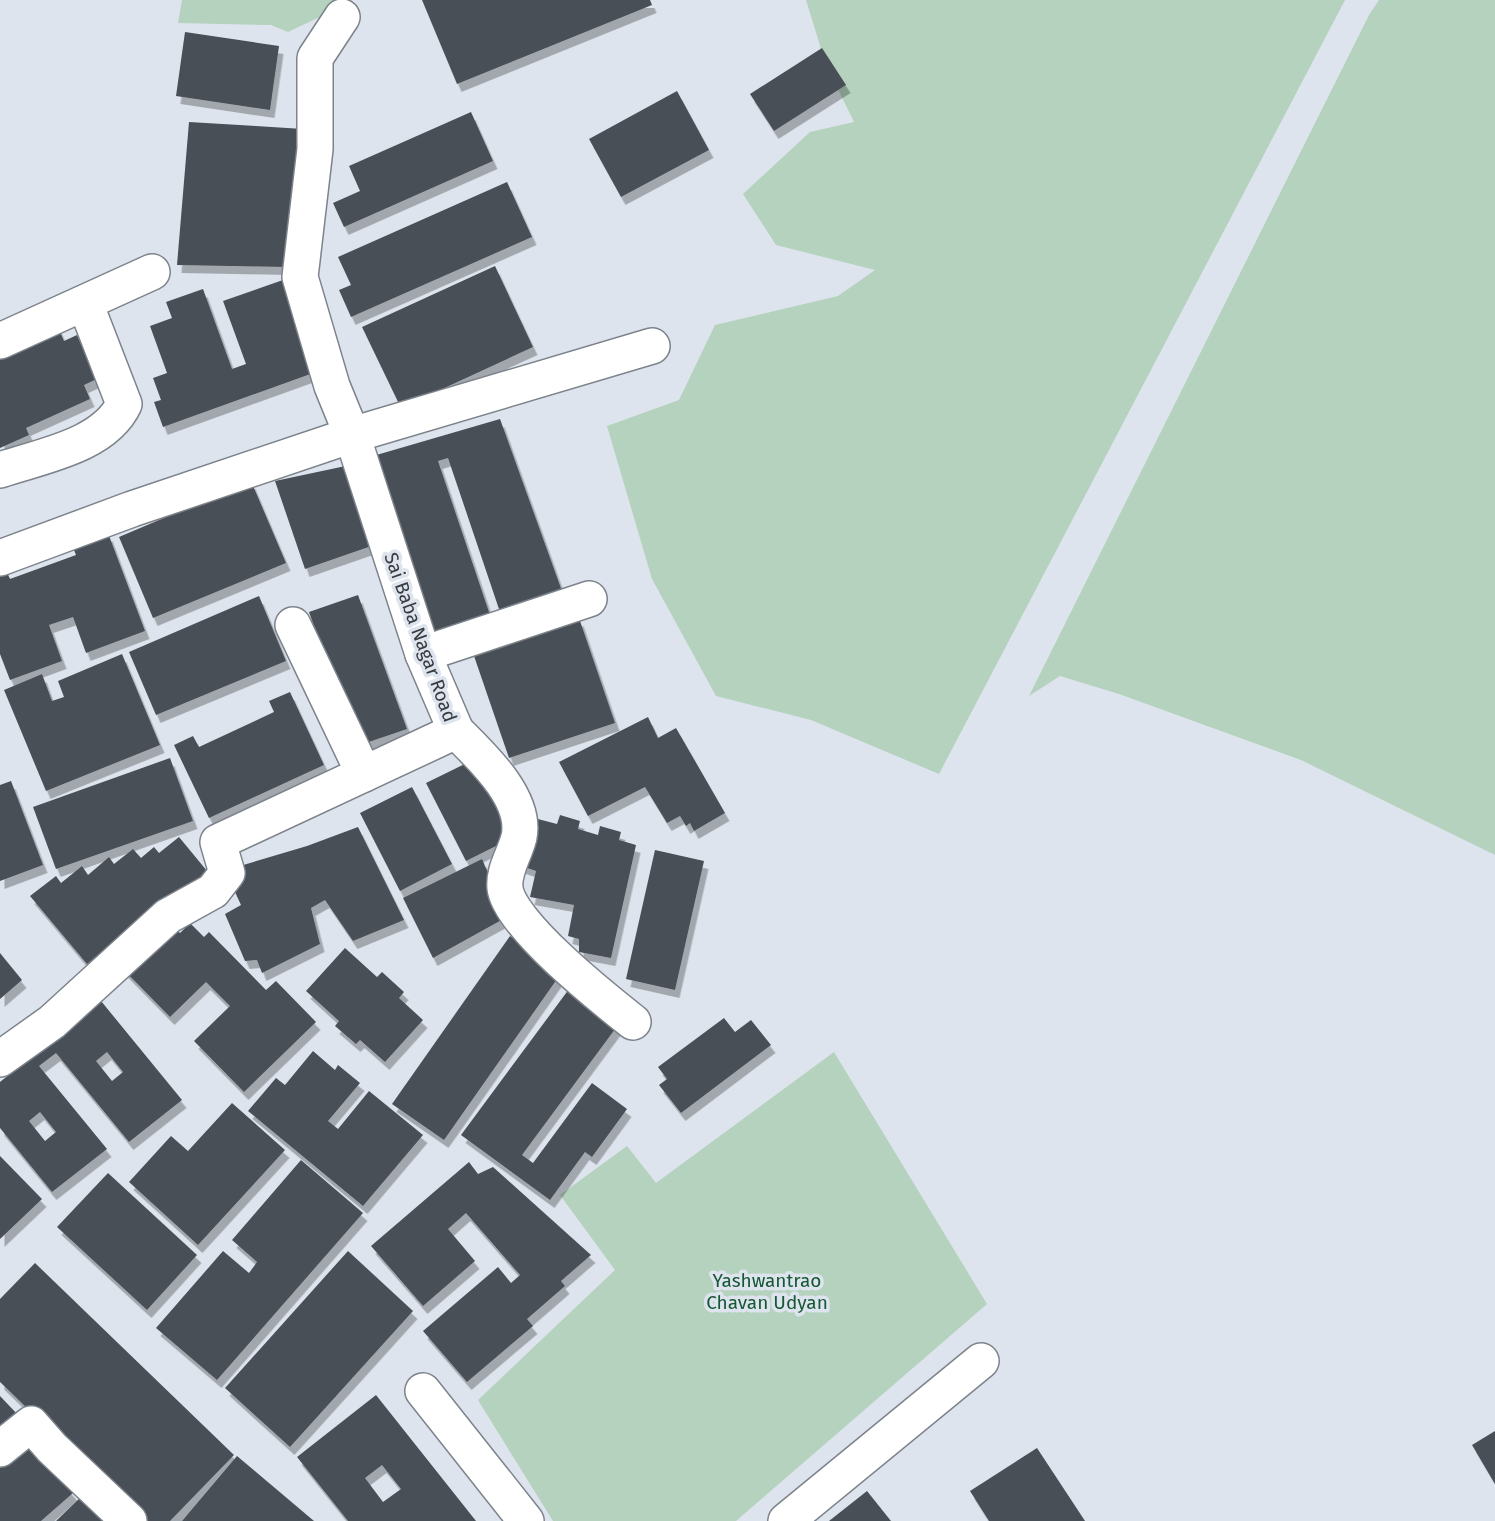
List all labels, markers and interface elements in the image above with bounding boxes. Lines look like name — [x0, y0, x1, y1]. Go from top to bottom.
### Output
street label: Sai Baba Nagar Road — [379, 549, 462, 725]
park label: Yashwantrao Chavan Udyan — [706, 1269, 828, 1314]

